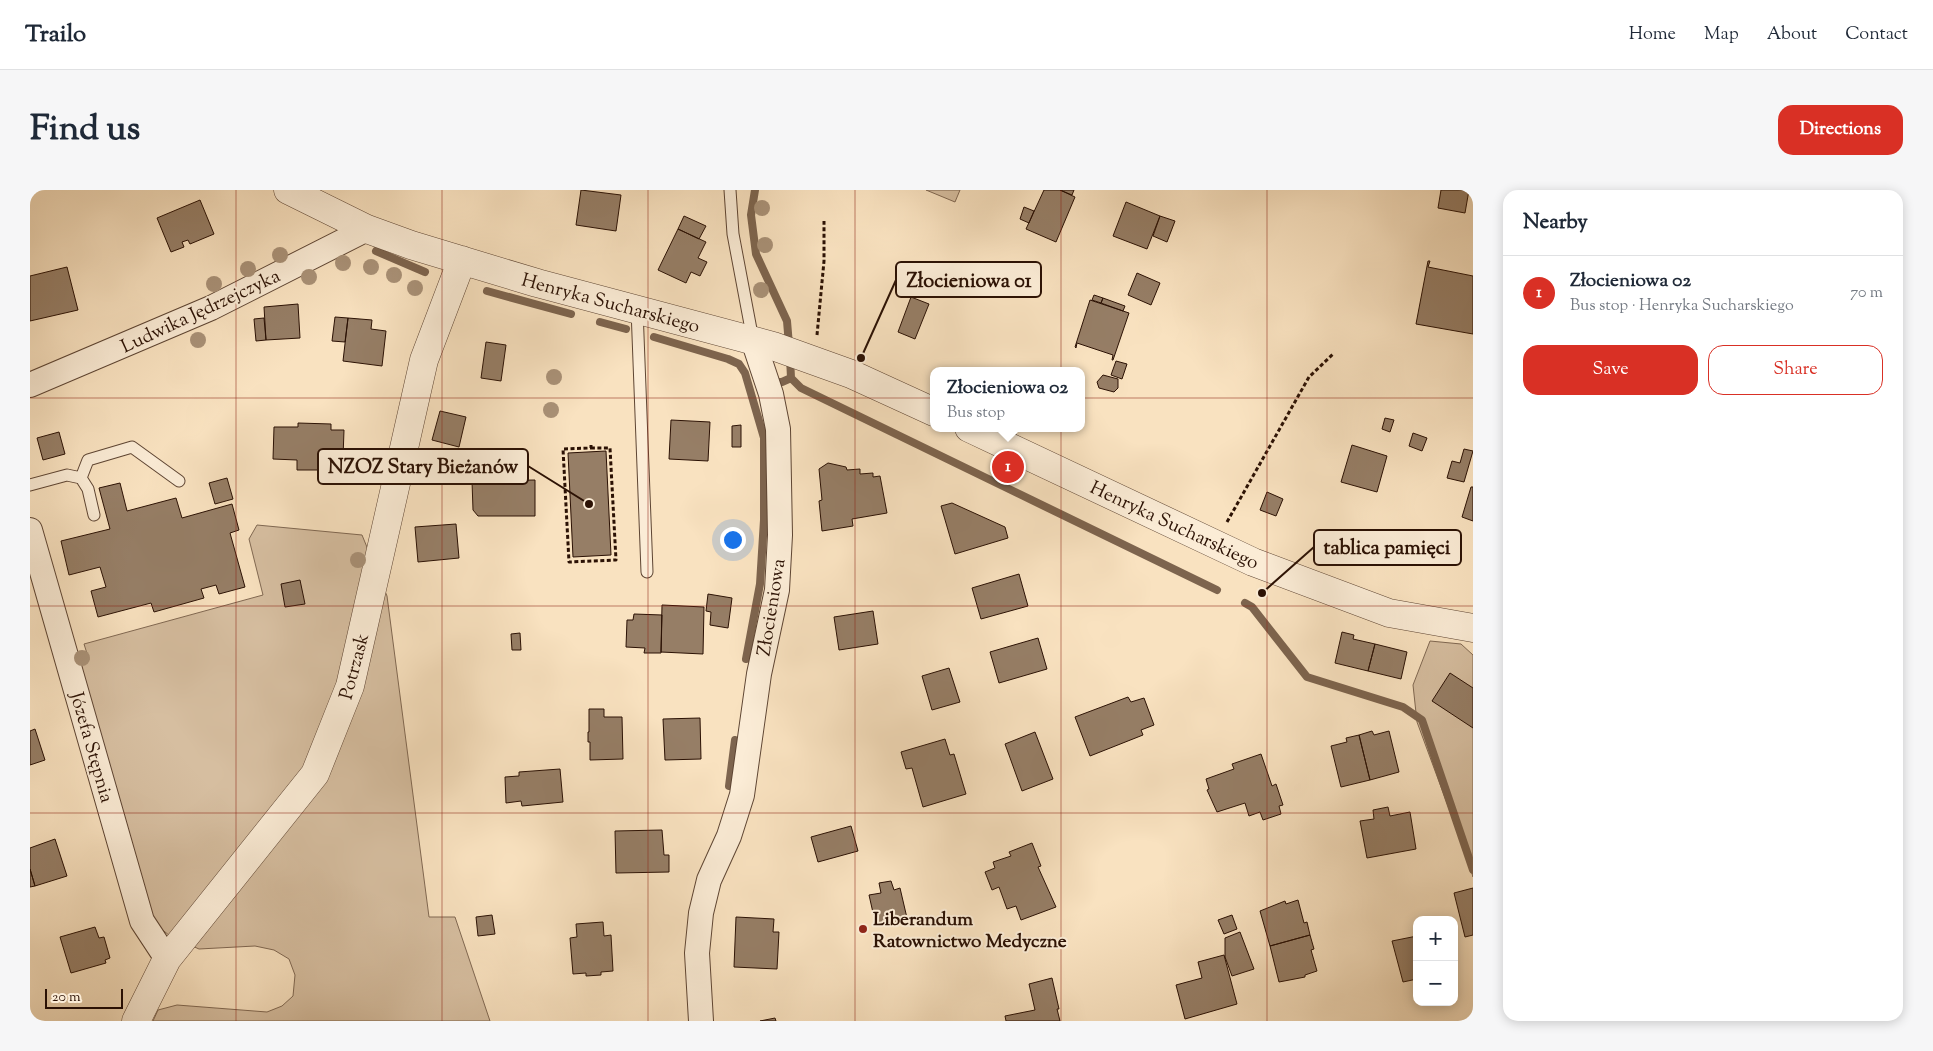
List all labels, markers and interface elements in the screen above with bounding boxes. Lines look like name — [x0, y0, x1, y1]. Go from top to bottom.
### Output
text: Trailo — [25, 18, 86, 52]
text: Home — [1629, 22, 1676, 48]
text: Map — [1704, 22, 1739, 48]
text: About — [1767, 22, 1817, 48]
text: Contact — [1845, 22, 1908, 48]
text: Find us — [30, 105, 140, 156]
button: Directions — [1778, 105, 1903, 155]
text: Nearby — [1523, 208, 1588, 238]
callout: Złocieniowa 01 — [896, 262, 1041, 297]
street label: Ludwika Jędrzejczyka — [117, 263, 285, 361]
street label: Henryka Sucharskiego — [518, 268, 703, 341]
text: Złocieniowa 01 — [907, 268, 1032, 297]
text: Złocieniowa 02 — [1570, 268, 1691, 295]
text: 1 — [1536, 282, 1542, 305]
text: 70 m — [1850, 282, 1883, 305]
text: Bus stop · Henryka Sucharskiego — [1570, 295, 1794, 318]
button: Save — [1523, 345, 1698, 395]
button: Share — [1708, 345, 1883, 395]
popup — [930, 367, 1085, 432]
text: Złocieniowa 02 — [947, 375, 1068, 402]
text: Bus stop — [947, 402, 1005, 425]
pin: 1 — [992, 448, 1024, 486]
callout: NZOZ Stary Bieżanów — [318, 449, 528, 484]
text: NZOZ Stary Bieżanów — [328, 454, 518, 483]
street label: Henryka Sucharskiego — [1085, 475, 1263, 577]
your location — [720, 527, 746, 553]
callout: tablica pamięci — [1314, 530, 1461, 565]
text: tablica pamięci — [1324, 535, 1451, 564]
street label: Złocieniowa — [751, 557, 794, 658]
street label: Potrzask — [334, 630, 377, 703]
street label: Józefa Stępnia — [62, 688, 119, 806]
place label: Liberandum Ratownictwo Medyczne — [873, 907, 1067, 956]
map controls — [1413, 916, 1458, 1006]
button: + — [1413, 916, 1458, 961]
marker: Liberandum Ratownictwo Medyczne — [857, 923, 869, 935]
button: − — [1413, 961, 1458, 1006]
scale bar — [45, 986, 122, 1009]
text: 20 m — [52, 988, 81, 1008]

